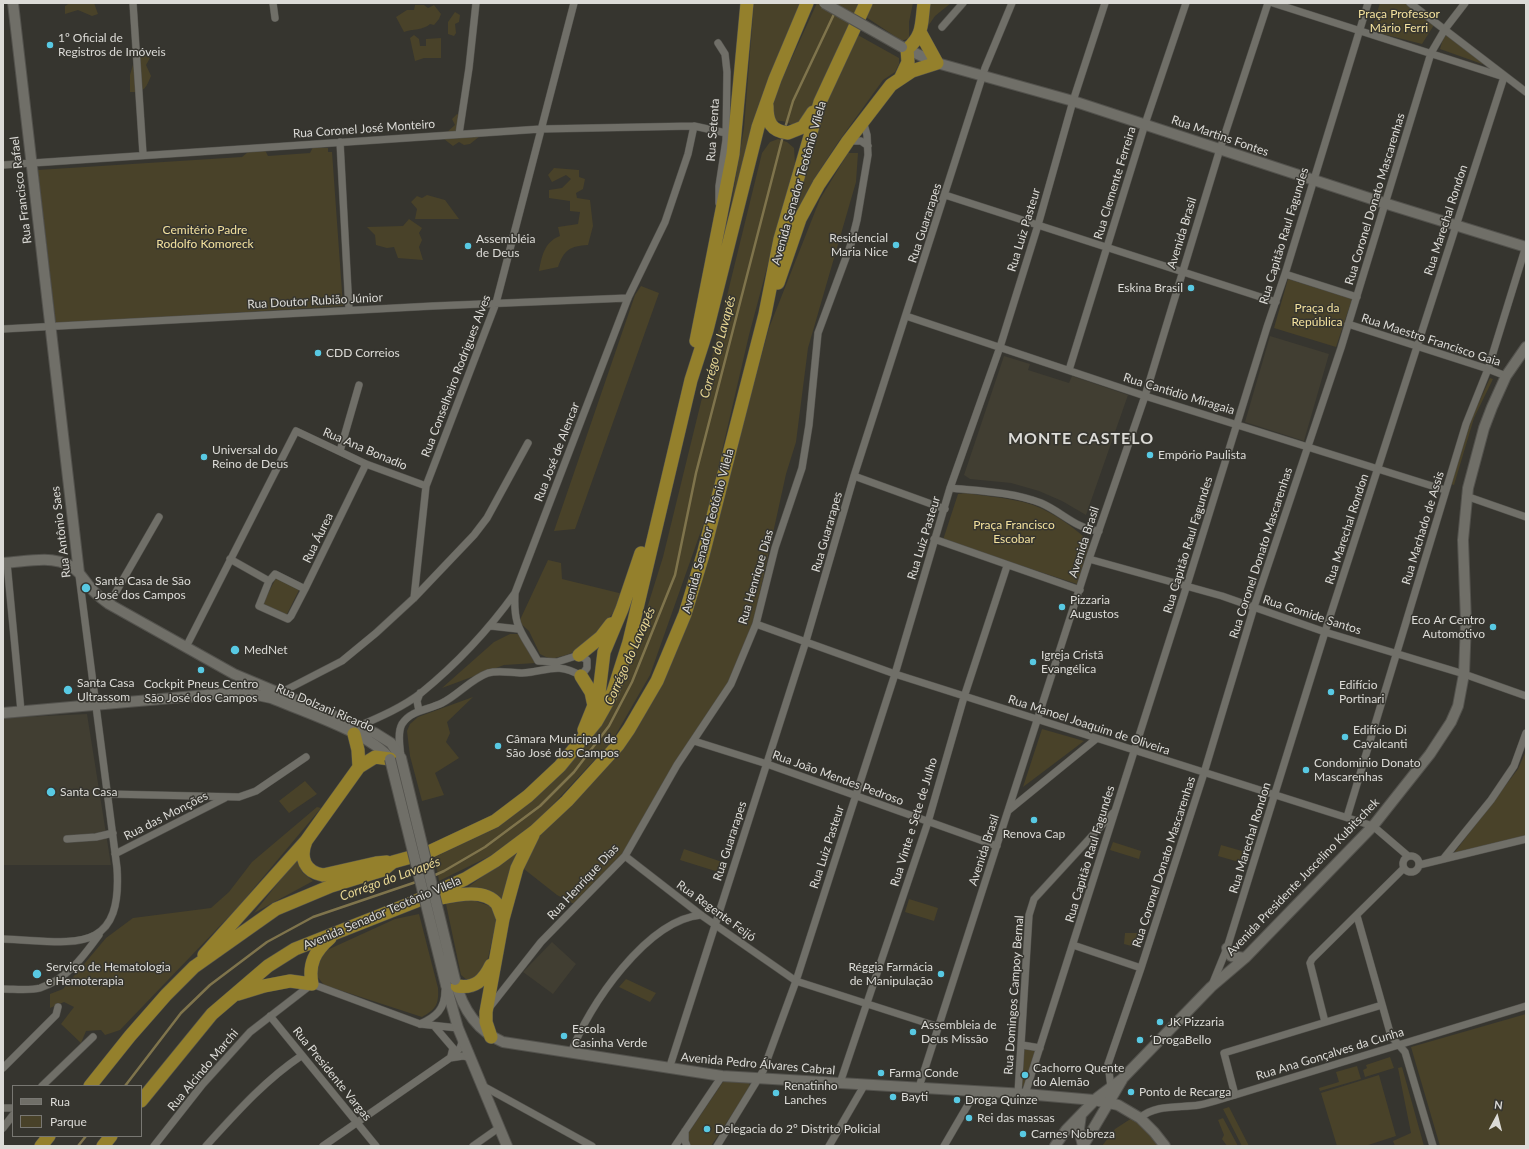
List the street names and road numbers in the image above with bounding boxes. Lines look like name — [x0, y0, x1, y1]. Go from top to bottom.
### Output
street label: Rua Setenta — [704, 98, 722, 162]
street label: Avenida Senador Teotônio Vilela — [769, 99, 829, 267]
street label: Rua Coronel Donato Mascarenhas — [1342, 111, 1408, 287]
street label: Rua Martins Fontes — [1169, 113, 1271, 159]
street label: Rua Coronel José Monteiro — [292, 117, 436, 141]
street label: Rua Clemente Ferreira — [1091, 125, 1139, 241]
street label: Rua Francisco Rafael — [7, 135, 35, 245]
street label: Rua Marechal Rondon — [1421, 163, 1471, 277]
street label: Rua Capitão Raul Fagundes — [1256, 166, 1312, 306]
street label: Rua Guararapes — [905, 181, 945, 265]
street label: Rua Luiz Pasteur — [1004, 186, 1044, 274]
street label: Avenida Brasil — [1164, 195, 1200, 271]
street label: Rua Doutor Rubião Júnior — [247, 290, 383, 312]
street label: Rua Conselheiro Rodrigues Alves — [418, 293, 494, 459]
street label: Rua Maestro Francisco Gaia — [1359, 311, 1503, 369]
street label: Rua Cantidio Miragaia — [1122, 370, 1236, 418]
street label: Rua José de Alencar — [531, 400, 583, 504]
street label: Rua Ana Bonadio — [321, 425, 409, 473]
street label: Avenida Senador Teotônio Vilela — [679, 447, 737, 615]
street label: Rua Coronel Donato Mascarenhas — [1227, 466, 1295, 640]
street label: Rua Machado de Assis — [1399, 470, 1447, 586]
street label: Rua Marechal Rondon — [1322, 472, 1372, 586]
street label: Rua Capitão Raul Fagundes — [1160, 475, 1216, 615]
street label: Rua Antônio Saes — [48, 485, 74, 579]
street label: Rua Guararapes — [809, 490, 845, 574]
street label: Rua Luiz Pasteur — [904, 494, 944, 582]
street label: Avenida Brasil — [1066, 505, 1102, 579]
street label: Rua Áurea — [300, 511, 336, 565]
street label: Rua Henrique Dias — [736, 528, 776, 626]
street label: Rua Gomide Santos — [1261, 592, 1363, 638]
street label: Rua Dolzani Ricardo — [274, 681, 376, 735]
street label: Rua Manoel Joaquim de Oliveira — [1006, 692, 1172, 758]
street label: Rua João Mendes Pedroso — [770, 748, 906, 808]
street label: Rua Vinte e Sete de Julho — [887, 756, 941, 888]
street label: Rua Coronel Donato Mascarenhas — [1130, 775, 1198, 949]
street label: Rua Marechal Rondon — [1226, 781, 1274, 895]
street label: Rua Capitão Raul Fagundes — [1062, 784, 1118, 924]
street label: Rua das Monções — [122, 789, 210, 843]
street label: Avenida Presidente Juscelino Kubitschek — [1224, 795, 1382, 959]
street label: Rua Guararapes — [710, 799, 750, 883]
street label: Rua Luiz Pasteur — [807, 804, 847, 890]
street label: Avenida Brasil — [966, 813, 1002, 887]
street label: Rua Henrique Dias — [544, 841, 622, 923]
street label: Avenida Senador Teotônio Vilela — [301, 873, 463, 953]
street label: Rua Regente Feijó — [674, 877, 758, 945]
street label: Rua Domingos Campoy Bernal — [1001, 915, 1027, 1075]
street label: Rua Presidente Vargas — [290, 1024, 374, 1124]
street label: Rua Ana Gonçalves da Cunha — [1254, 1025, 1406, 1083]
street label: Rua Alcindo Marchi — [165, 1026, 241, 1114]
street label: Avenida Pedro Álvares Cabral — [680, 1050, 836, 1078]

